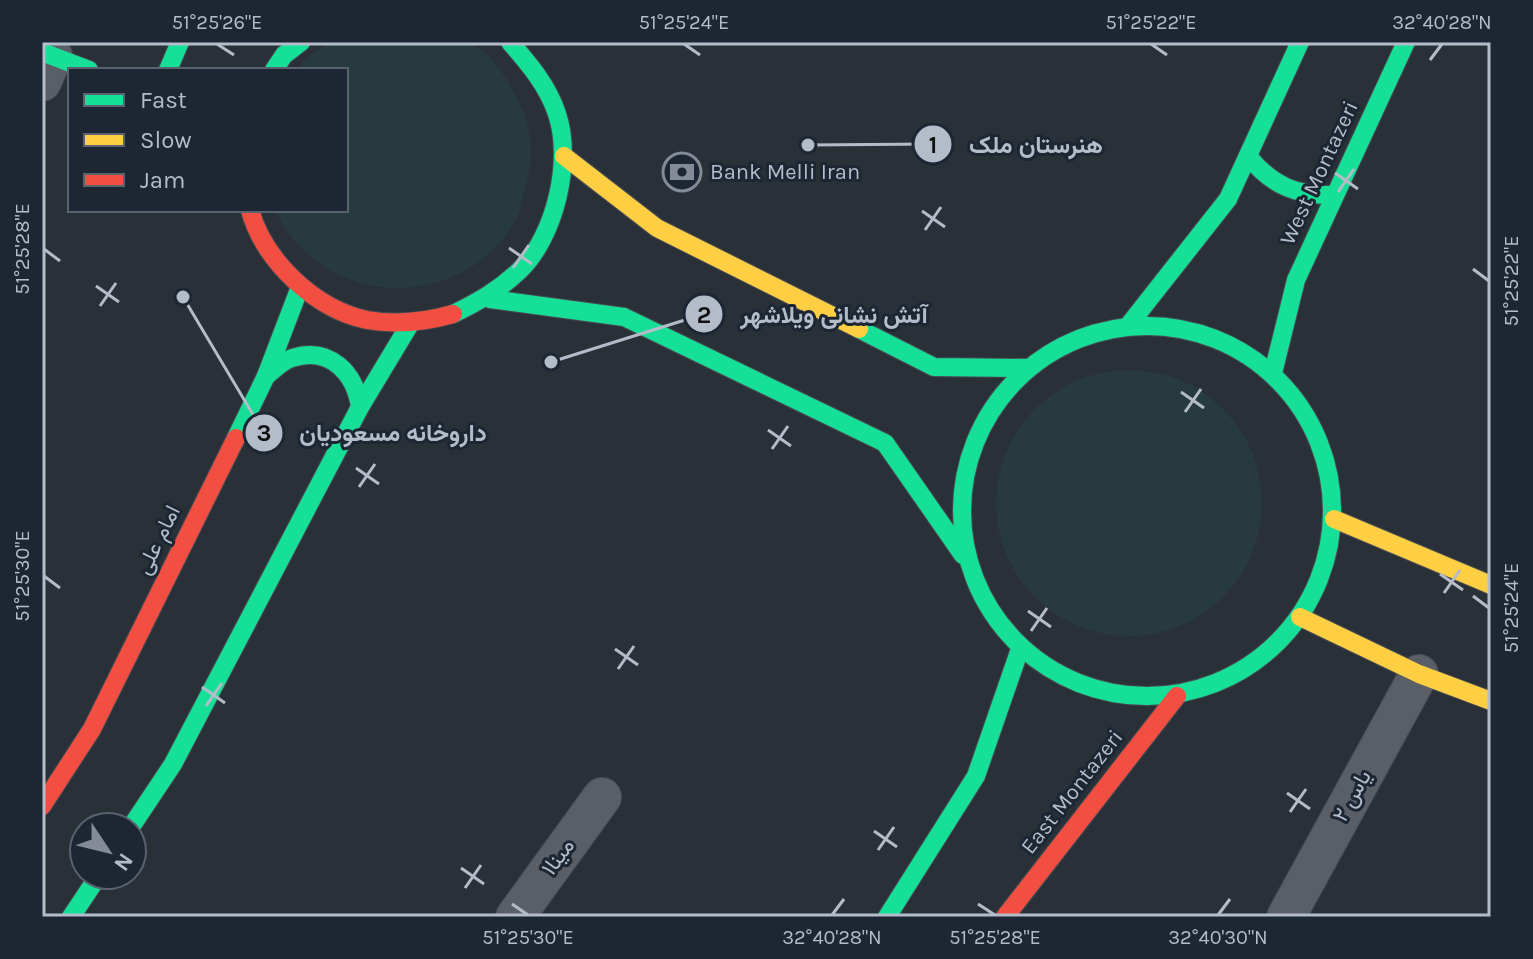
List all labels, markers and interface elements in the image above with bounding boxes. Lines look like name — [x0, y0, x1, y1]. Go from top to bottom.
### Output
text: 51°25'26"E — [172, 11, 262, 34]
text: 51°25'24"E — [639, 11, 729, 34]
text: 51°25'22"E — [1106, 11, 1196, 34]
text: 32°40'28"N — [1392, 11, 1492, 34]
legend — [68, 68, 348, 212]
text: Fast — [140, 86, 187, 114]
street label: West Montazeri — [1274, 97, 1364, 249]
callout: هنرستان ملک — [913, 120, 1119, 168]
text: Slow — [140, 126, 192, 154]
text: 1 — [929, 131, 937, 159]
text: هنرستان ملک — [969, 131, 1103, 160]
bank icon: Bank Melli Iran — [661, 151, 703, 193]
place label: Bank Melli Iran — [710, 159, 860, 185]
text: Jam — [140, 166, 185, 194]
text: 51°25'28"E — [11, 203, 34, 295]
text: 51°25'22"E — [1500, 236, 1523, 326]
callout: آتش نشانی ویلاشهر — [684, 290, 944, 338]
text: 2 — [697, 301, 711, 329]
text: آتش نشانی ویلاشهر — [739, 301, 930, 330]
callout: داروخانه مسعودیان — [244, 409, 503, 457]
text: 3 — [257, 419, 271, 447]
text: داروخانه مسعودیان — [299, 419, 487, 448]
street label: امام علی — [130, 501, 187, 579]
text: 51°25'30"E — [11, 530, 34, 622]
text: 51°25'24"E — [1500, 563, 1523, 653]
street label: East Montazeri — [1016, 725, 1128, 859]
street label: یاس ۲ — [1327, 765, 1377, 827]
north arrow — [68, 811, 148, 891]
street label: مینا۱ — [536, 833, 580, 881]
text: N — [108, 848, 139, 876]
text: 51°25'30"E — [482, 926, 574, 949]
text: 32°40'28"N — [782, 926, 882, 949]
text: 51°25'28"E — [949, 926, 1041, 949]
text: 32°40'30"N — [1168, 926, 1268, 949]

